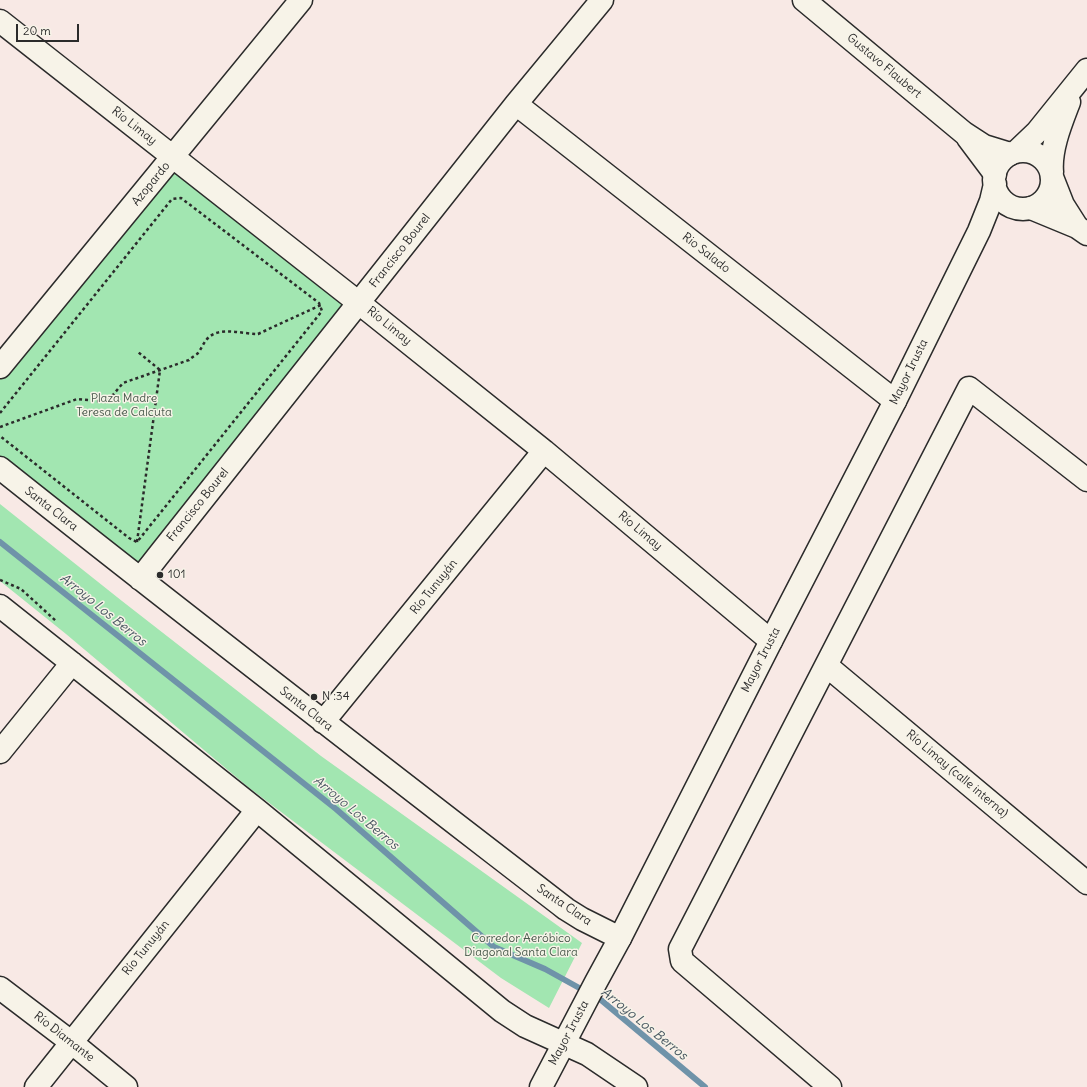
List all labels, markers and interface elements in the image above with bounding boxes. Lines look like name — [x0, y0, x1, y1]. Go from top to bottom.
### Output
scale bar — [18, 16, 81, 42]
text: 20 m — [23, 23, 51, 38]
street label: Gustavo Flaubert — [844, 31, 924, 101]
street label: Río Limay — [109, 104, 159, 148]
street label: Azopardo — [129, 159, 173, 209]
street label: Francisco Bourel — [367, 211, 433, 291]
street label: Rio Salado — [679, 230, 733, 276]
street label: Río Limay — [364, 304, 414, 348]
street label: Mayor Irusta — [887, 337, 931, 407]
park label: Plaza Madre Teresa de Calcuta — [76, 392, 172, 420]
street label: Francisco Bourel — [164, 465, 232, 545]
street label: Santa Clara — [22, 484, 80, 534]
street label: Río Limay — [615, 508, 665, 554]
street label: Río Tunuyán — [407, 557, 461, 617]
place label: 101 — [168, 568, 185, 582]
water label: Arroyo Los Berros — [57, 570, 149, 650]
marker: 101 — [155, 570, 165, 580]
street label: Mayor Irusta — [738, 625, 784, 695]
street label: Santa Clara — [277, 684, 335, 734]
place label: N :34 — [322, 690, 350, 704]
marker: N :34 — [309, 692, 319, 702]
street label: Río Limay (calle interna) — [903, 727, 1011, 821]
water label: Arroyo Los Berros — [310, 773, 402, 853]
street label: Santa Clara — [534, 881, 594, 929]
street label: Río Tunuyán — [119, 918, 173, 978]
park label: Corredor Aeróbico Diagonal Santa Clara — [464, 932, 578, 960]
water label: Arroyo Los Berros — [598, 984, 690, 1064]
street label: Mayor Irusta — [546, 998, 592, 1068]
street label: Río Diamante — [31, 1009, 97, 1065]

